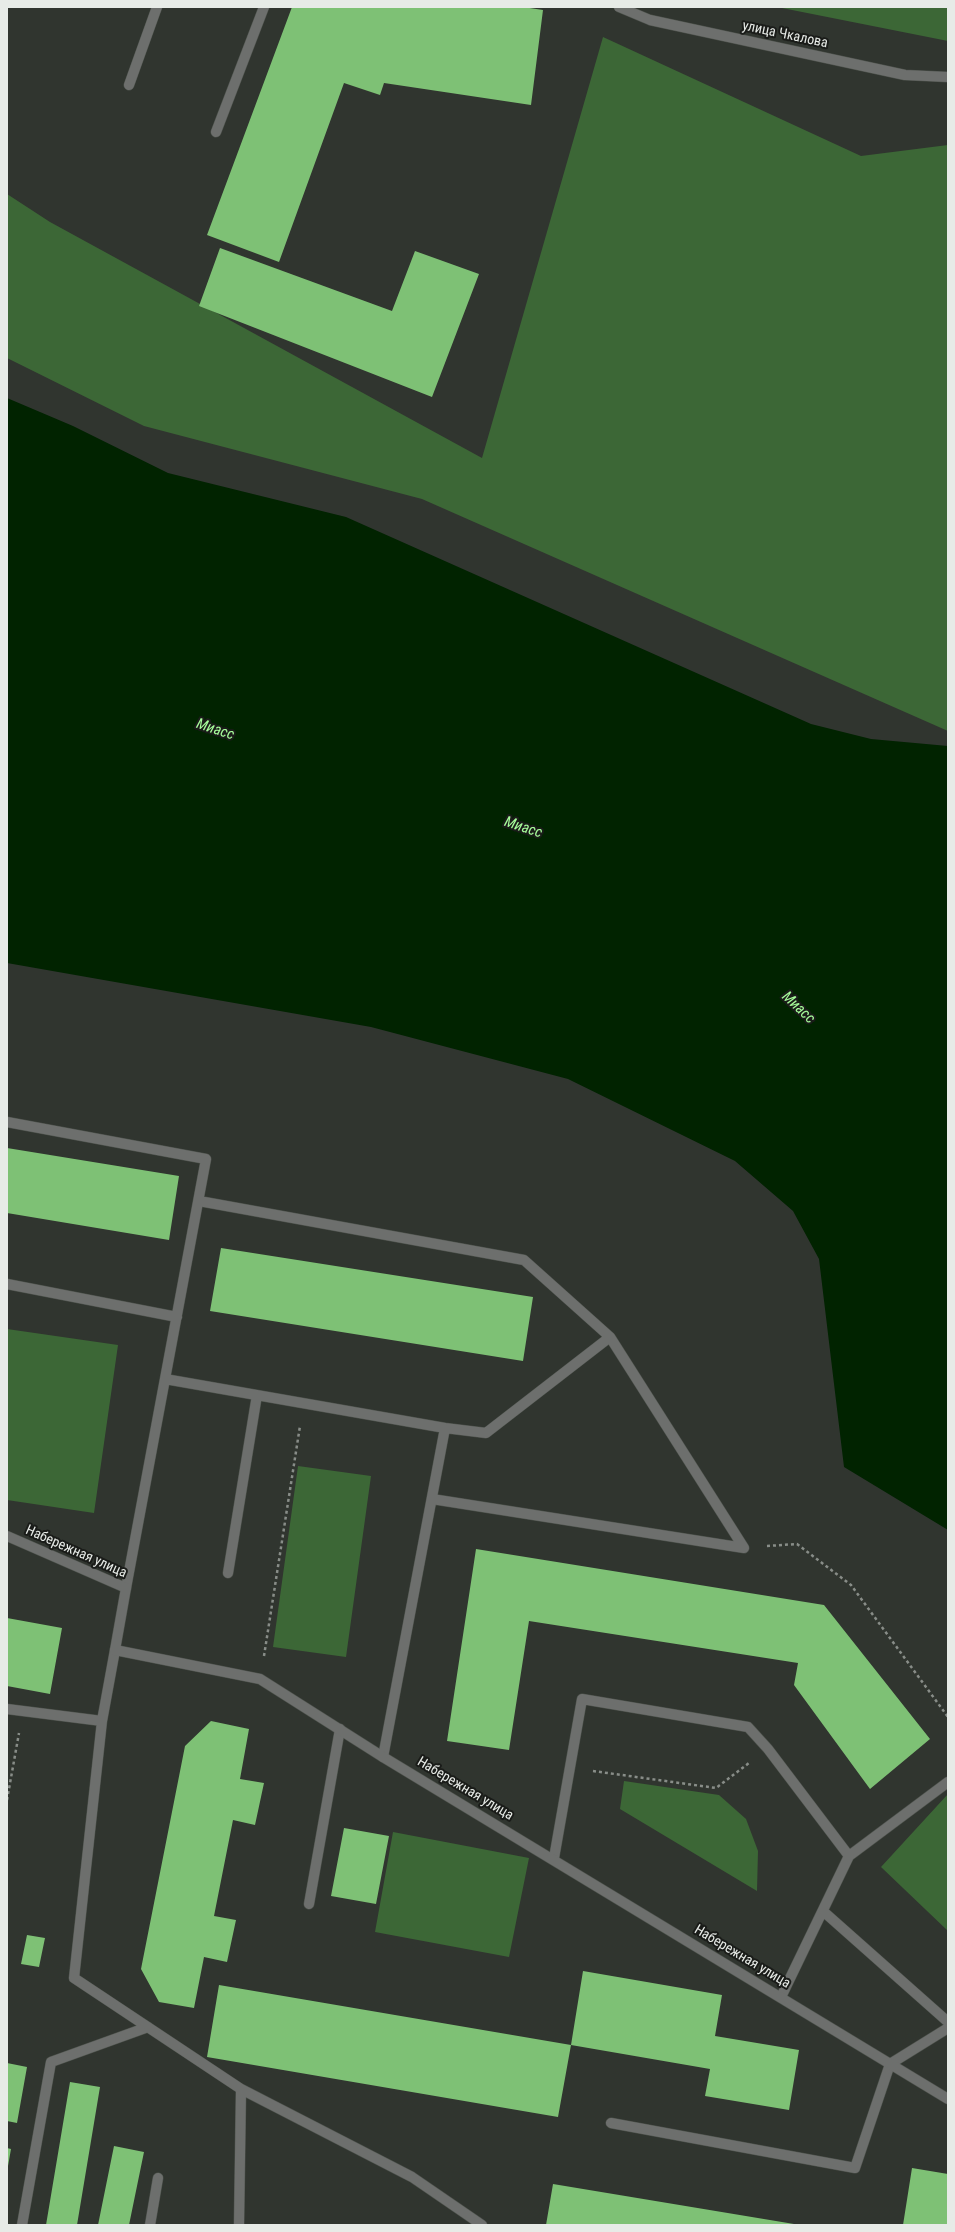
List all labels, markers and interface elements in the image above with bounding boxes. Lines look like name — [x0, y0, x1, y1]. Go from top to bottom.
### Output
street label: улица Чкалова — [741, 18, 829, 52]
water label: Миасс — [194, 715, 236, 745]
water label: Миасс — [502, 813, 544, 843]
water label: Миасс — [778, 988, 818, 1028]
street label: Набережная улица — [23, 1522, 129, 1582]
street label: Набережная улица — [414, 1754, 516, 1824]
street label: Набережная улица — [691, 1922, 793, 1992]

